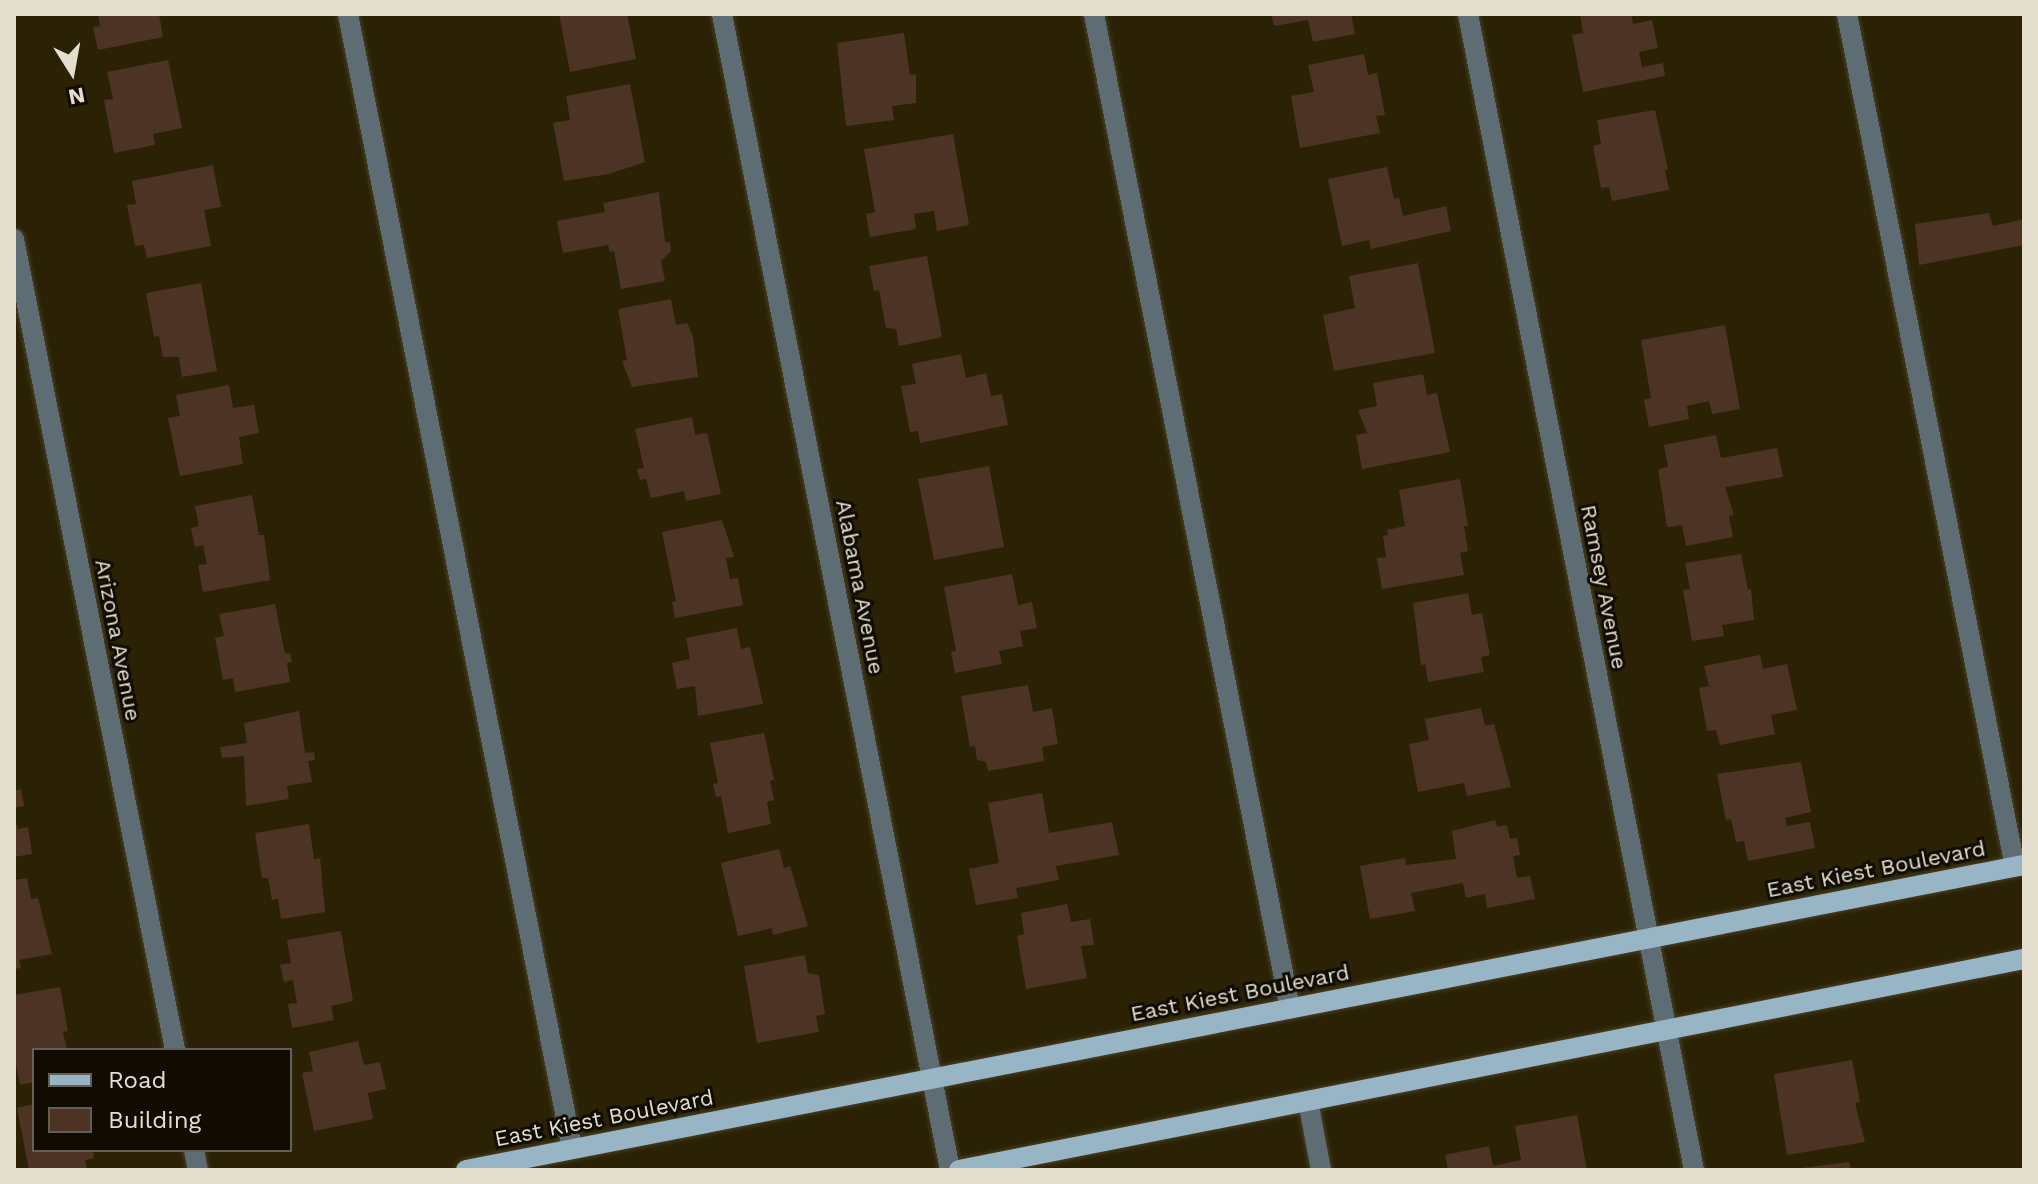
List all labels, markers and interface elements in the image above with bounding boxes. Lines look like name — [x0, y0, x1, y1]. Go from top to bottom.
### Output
north arrow — [32, 32, 112, 112]
text: N — [66, 82, 87, 110]
street label: Alabama Avenue — [830, 497, 890, 677]
street label: Ramsey Avenue — [1575, 502, 1633, 672]
street label: Arizona Avenue — [89, 556, 147, 724]
street label: East Kiest Boulevard — [1764, 835, 1988, 903]
street label: East Kiest Boulevard — [1128, 959, 1352, 1027]
legend — [32, 1048, 292, 1152]
text: Road — [108, 1066, 167, 1094]
street label: East Kiest Boulevard — [492, 1084, 716, 1152]
text: Building — [108, 1106, 201, 1134]

